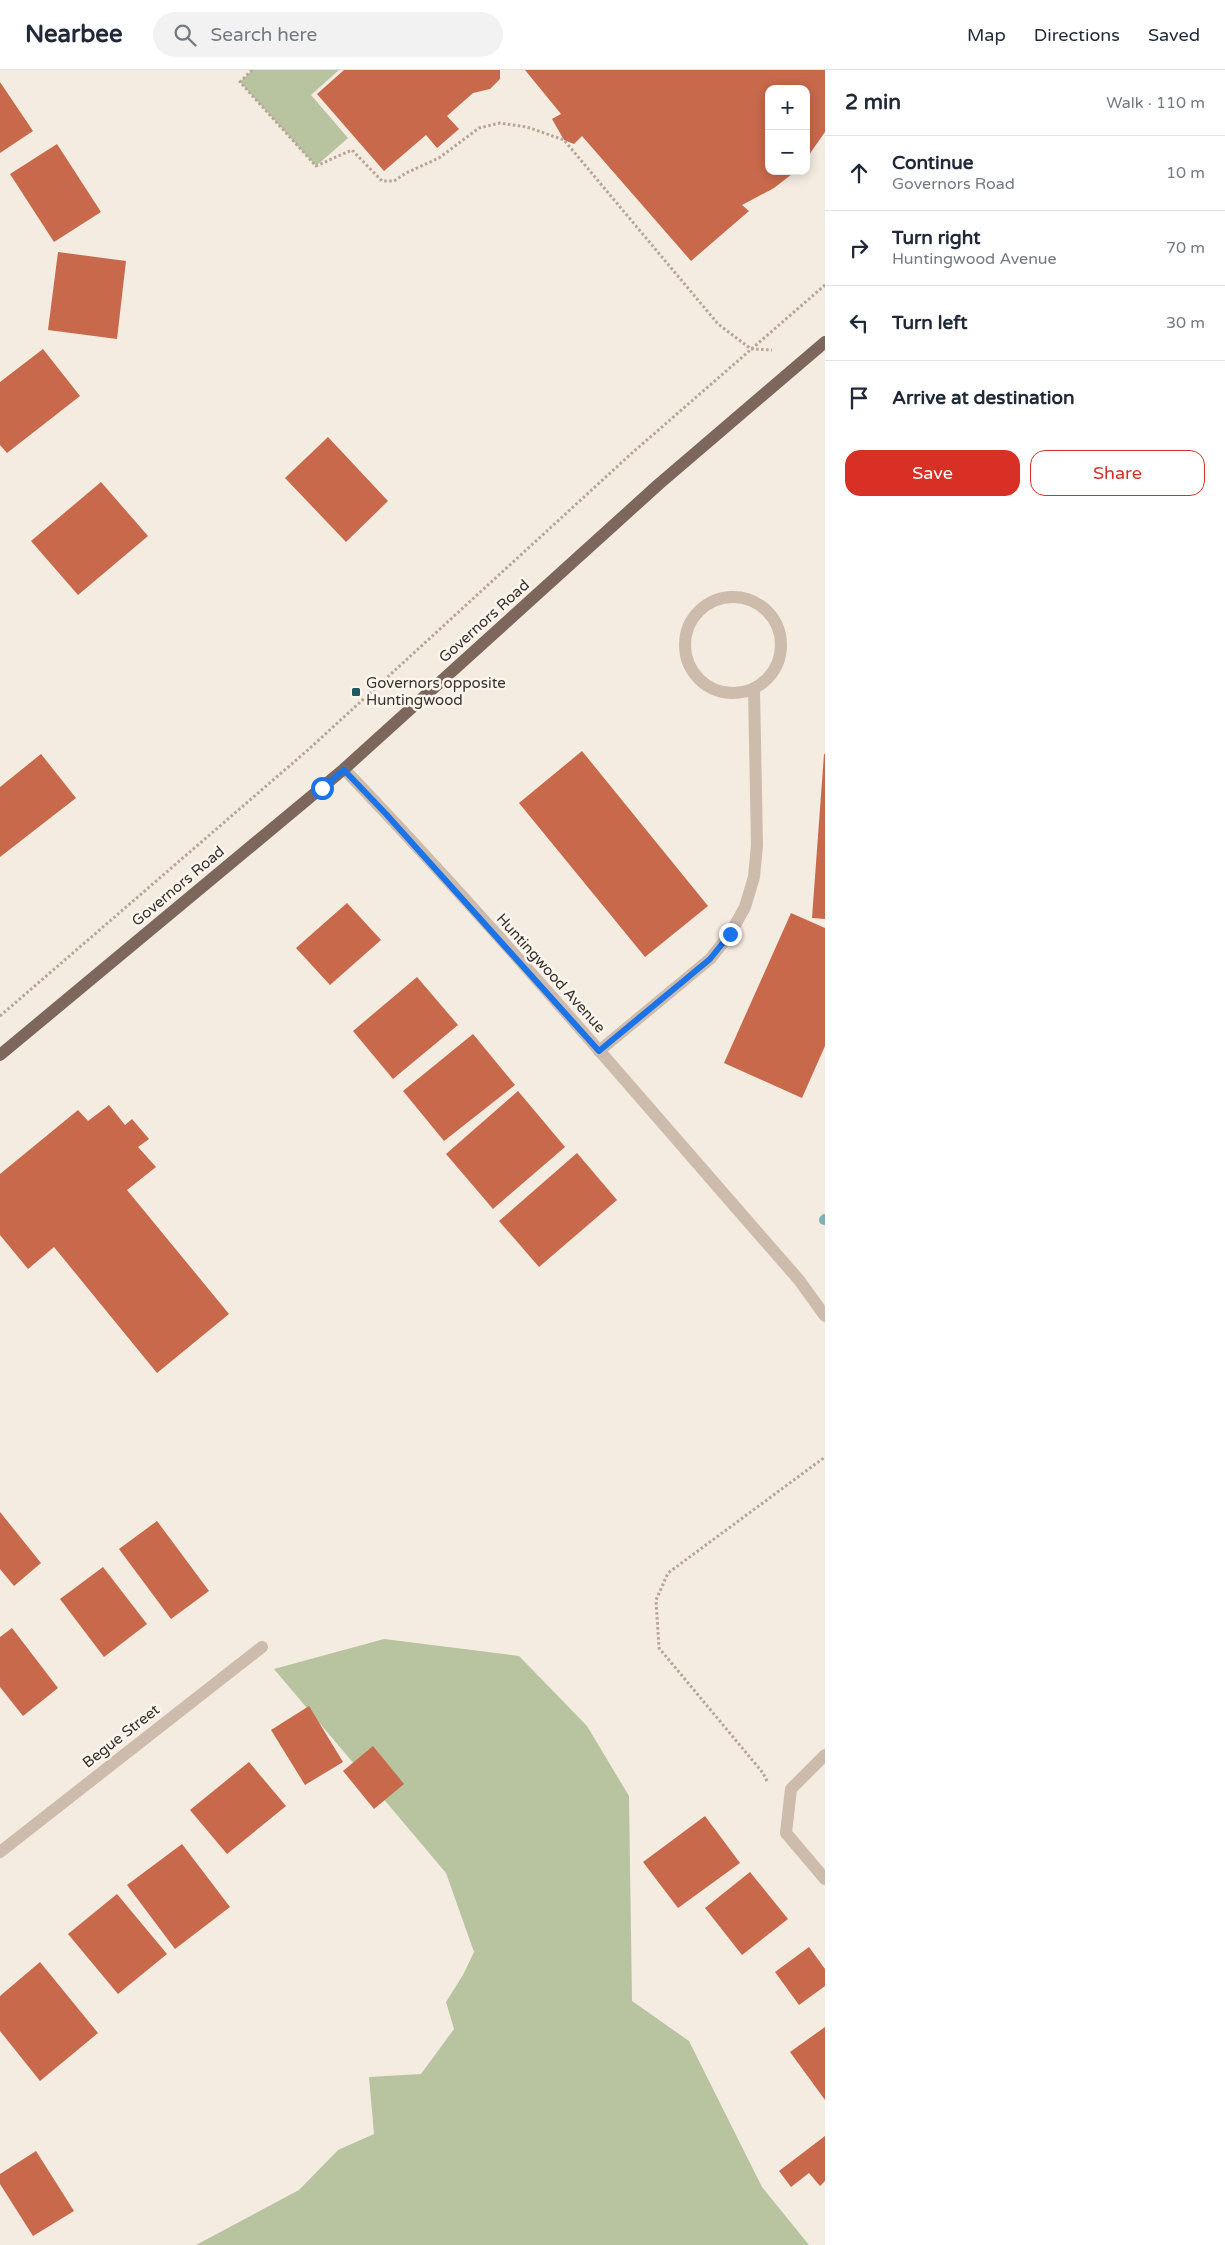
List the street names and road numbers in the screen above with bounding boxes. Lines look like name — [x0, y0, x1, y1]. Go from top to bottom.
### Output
street label: Governors Road — [435, 576, 533, 666]
street label: Governors Road — [128, 842, 228, 930]
street label: Huntingwood Avenue — [493, 910, 609, 1036]
street label: Begue Street — [79, 1700, 163, 1772]

